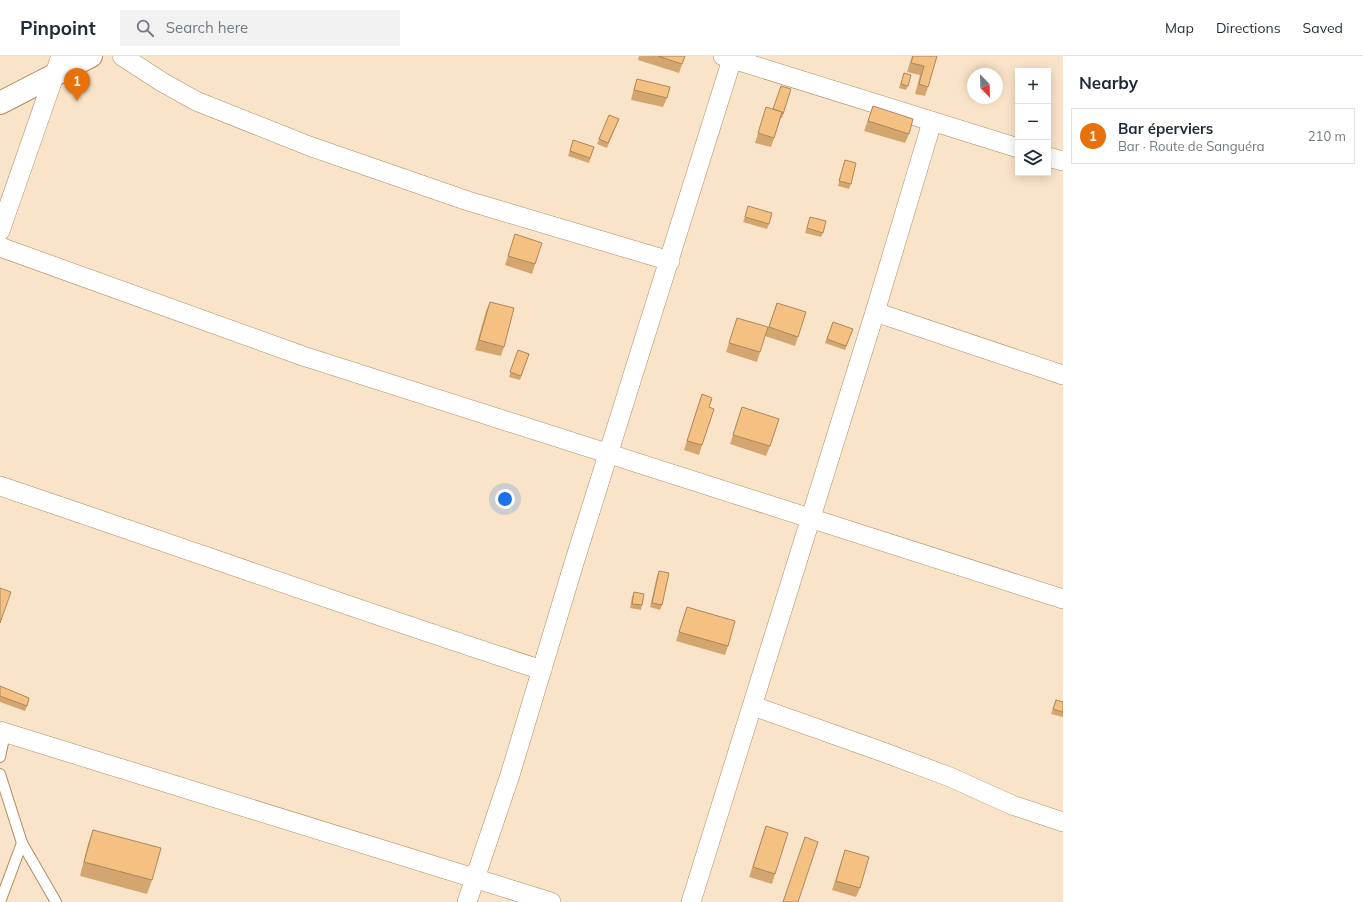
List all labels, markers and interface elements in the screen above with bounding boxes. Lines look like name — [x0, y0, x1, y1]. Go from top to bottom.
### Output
search box — [120, 10, 400, 46]
text: Pinpoint — [20, 16, 96, 40]
icon: search — [134, 17, 156, 39]
text: Search here — [166, 18, 248, 37]
text: Map — [1165, 19, 1194, 37]
text: Directions — [1216, 19, 1281, 37]
text: Saved — [1303, 19, 1343, 37]
pin: 1 — [64, 68, 90, 101]
north arrow — [967, 68, 1003, 104]
map controls — [1015, 68, 1051, 176]
button: + — [1015, 68, 1051, 104]
text: Nearby — [1079, 72, 1138, 93]
button: − — [1015, 104, 1051, 140]
text: Bar éperviers — [1118, 119, 1213, 138]
text: 1 — [1089, 128, 1097, 144]
text: 210 m — [1308, 128, 1346, 144]
text: Bar · Route de Sanguéra — [1118, 138, 1265, 154]
button: layers — [1015, 140, 1051, 176]
your location — [495, 489, 515, 509]

